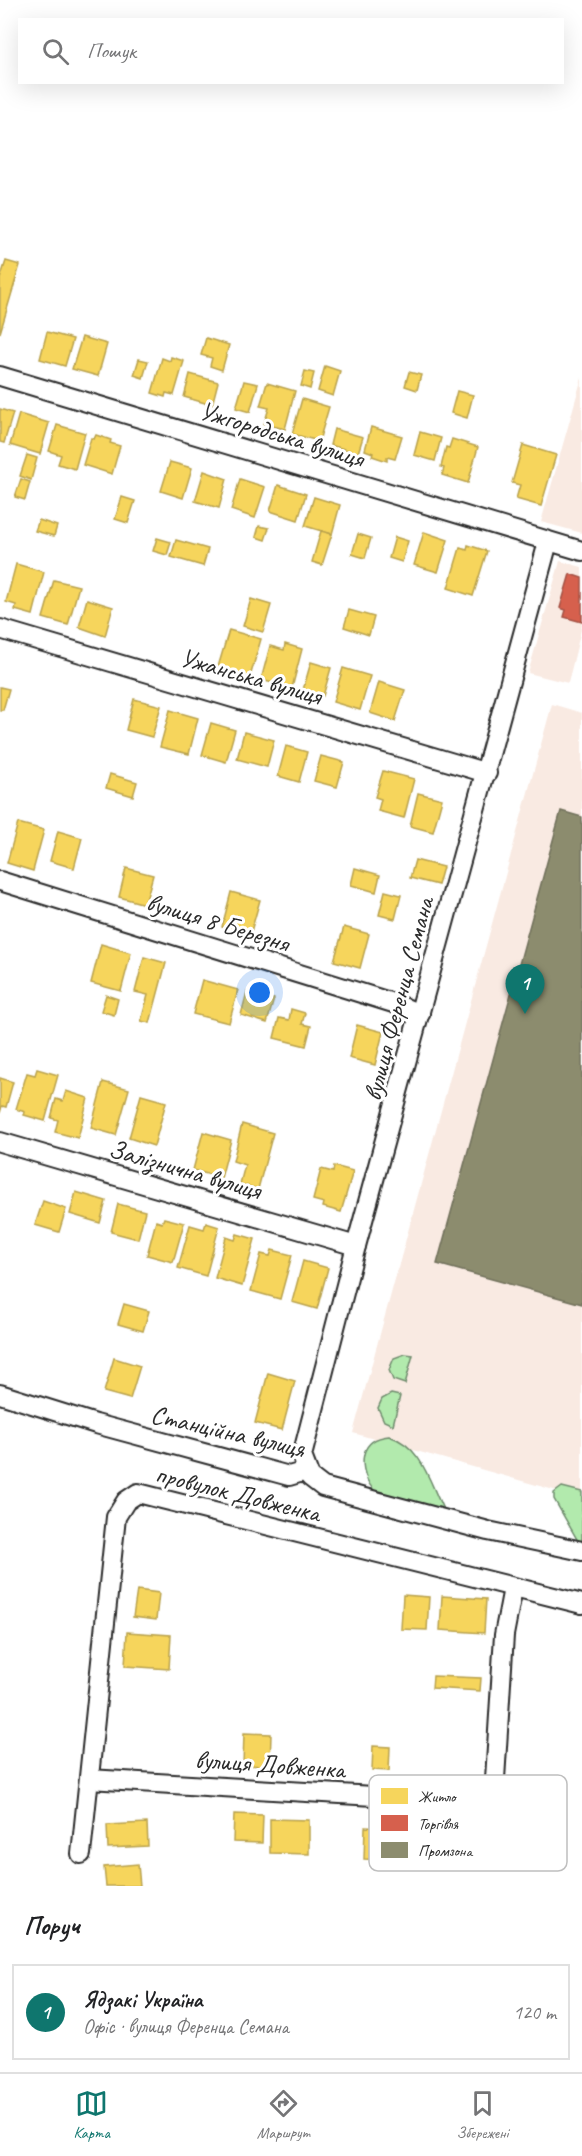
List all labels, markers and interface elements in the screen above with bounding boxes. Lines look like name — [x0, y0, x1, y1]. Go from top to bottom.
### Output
search box — [18, 18, 564, 84]
icon: search — [39, 35, 72, 68]
text: Пошук — [87, 37, 136, 65]
street label: Ужгородська вулиця — [196, 394, 370, 476]
street label: Ужанська вулиця — [177, 641, 327, 713]
street label: вулиця 8 Березня — [143, 885, 295, 960]
street label: вулиця Ференца Семана — [356, 892, 442, 1104]
pin: 1 — [506, 964, 544, 1014]
your location — [245, 978, 274, 1007]
street label: Залізнична вулиця — [105, 1132, 267, 1208]
street label: Станційна вулиця — [148, 1398, 310, 1466]
street label: провулок Довженка — [152, 1457, 326, 1530]
street label: вулиця Довженка — [194, 1743, 348, 1786]
legend — [369, 1775, 567, 1871]
text: Житло — [418, 1787, 458, 1807]
text: Торгівля — [418, 1814, 459, 1834]
text: Промзона — [418, 1841, 473, 1861]
text: Поруч — [24, 1909, 80, 1942]
text: Ядзакі Україна — [83, 1986, 202, 2014]
text: 1 — [41, 2000, 50, 2025]
text: 120 m — [513, 2000, 556, 2025]
text: Офіс · вулиця Ференца Семана — [83, 2014, 289, 2039]
tab: Карта — [73, 2087, 110, 2143]
tab: Маршрут — [257, 2087, 310, 2143]
tab: Збережені — [456, 2087, 509, 2143]

